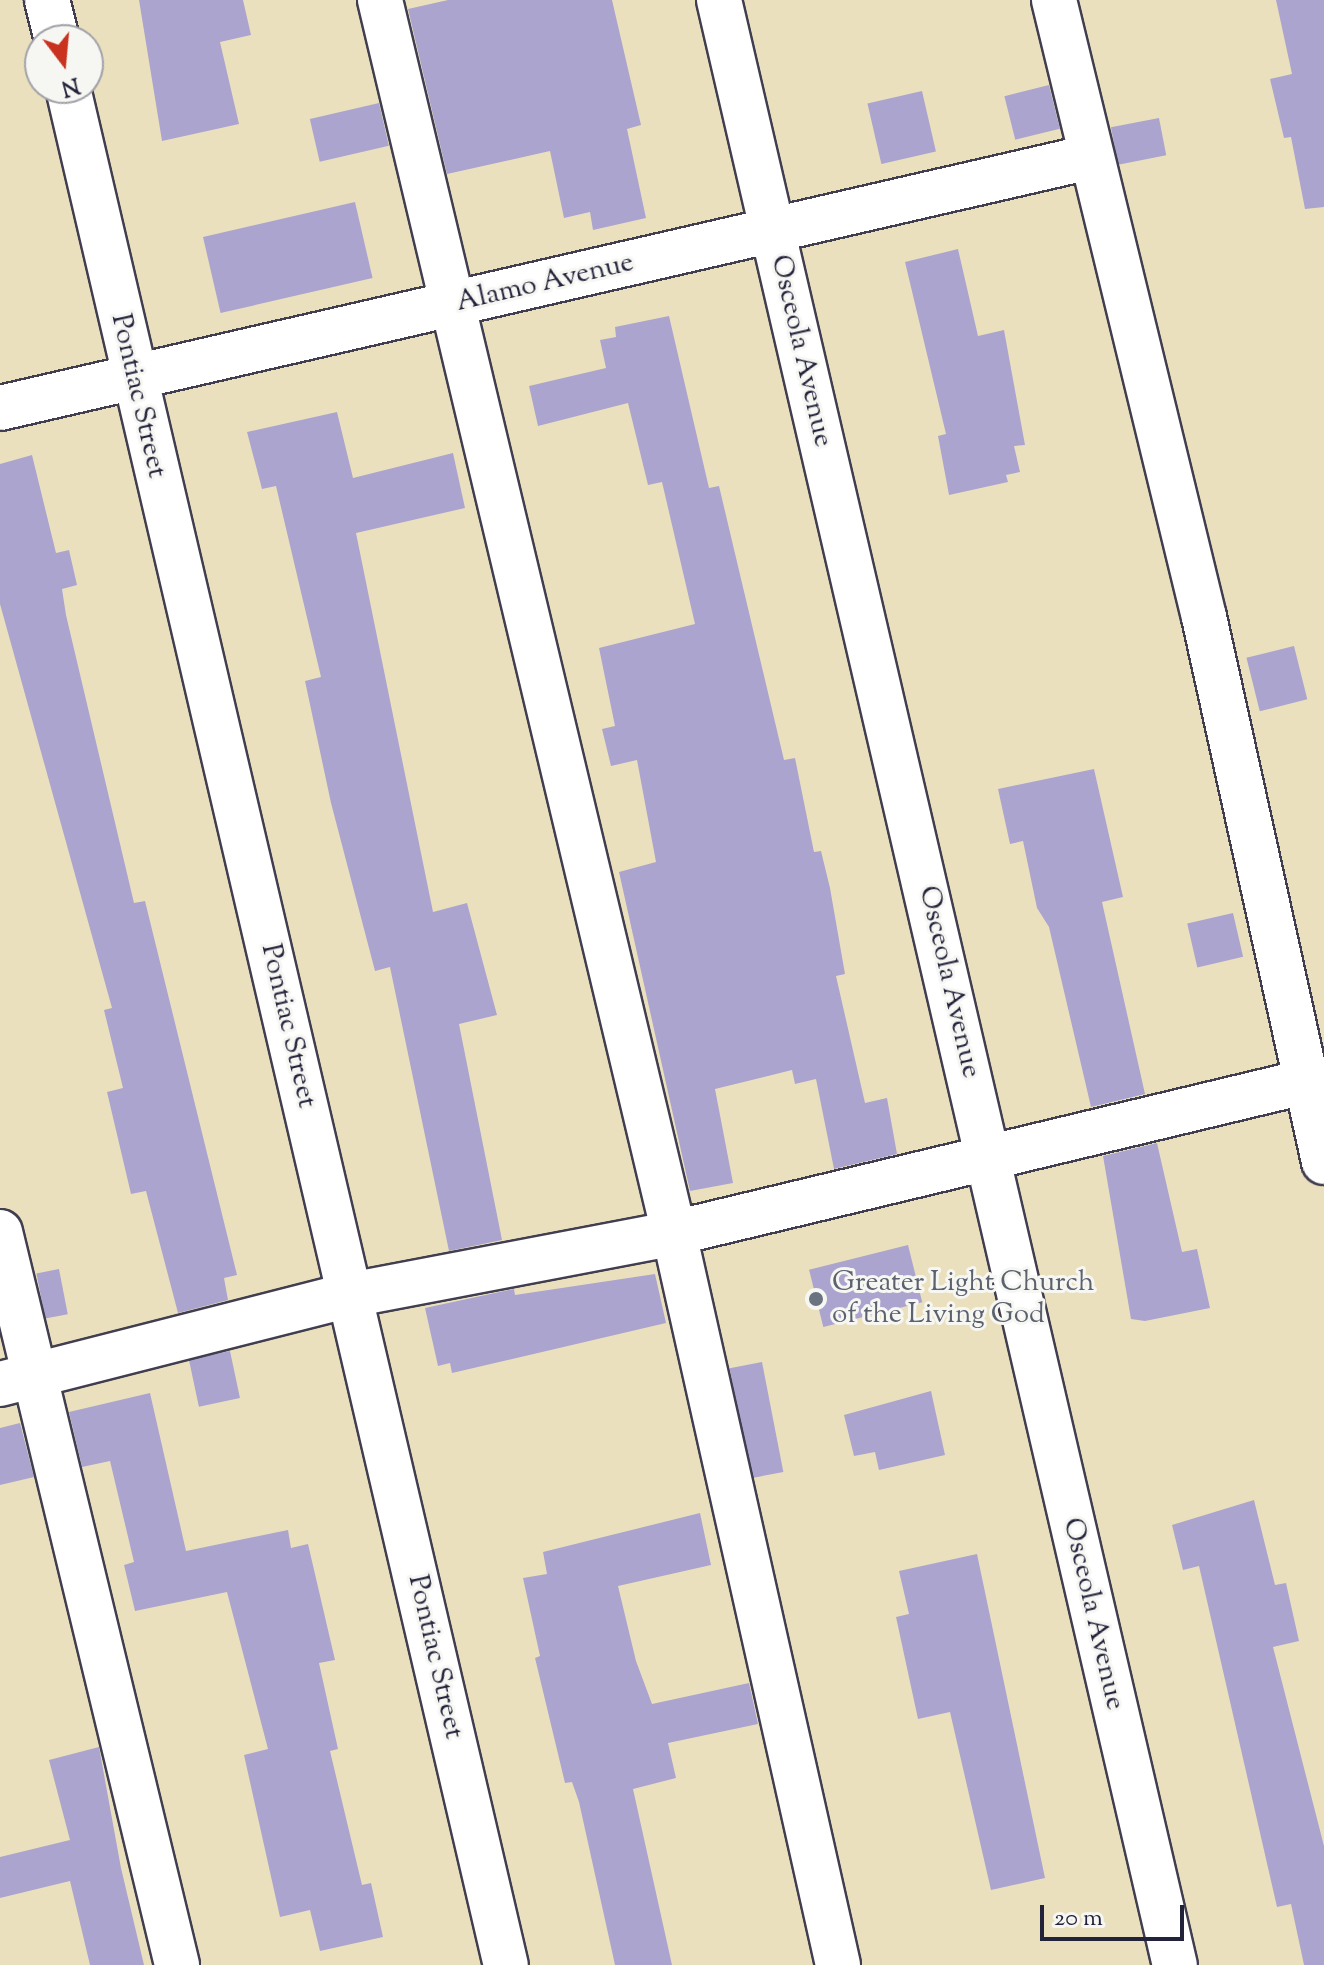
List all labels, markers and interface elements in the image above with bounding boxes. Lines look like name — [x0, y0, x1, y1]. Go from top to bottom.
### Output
north arrow — [24, 24, 104, 104]
text: N — [57, 67, 83, 103]
street label: Alamo Avenue — [453, 246, 637, 320]
street label: Osceola Avenue — [763, 252, 839, 450]
street label: Pontiac Street — [103, 311, 173, 481]
street label: Osceola Avenue — [911, 883, 987, 1081]
street label: Pontiac Street — [253, 941, 323, 1111]
place label: Greater Light Church of the Living God — [832, 1266, 1095, 1332]
marker: Greater Light Church of the Living God — [807, 1290, 825, 1308]
street label: Osceola Avenue — [1055, 1515, 1131, 1713]
street label: Pontiac Street — [400, 1572, 470, 1742]
scale bar — [1044, 1889, 1188, 1939]
text: 20 m — [1054, 1902, 1103, 1936]

